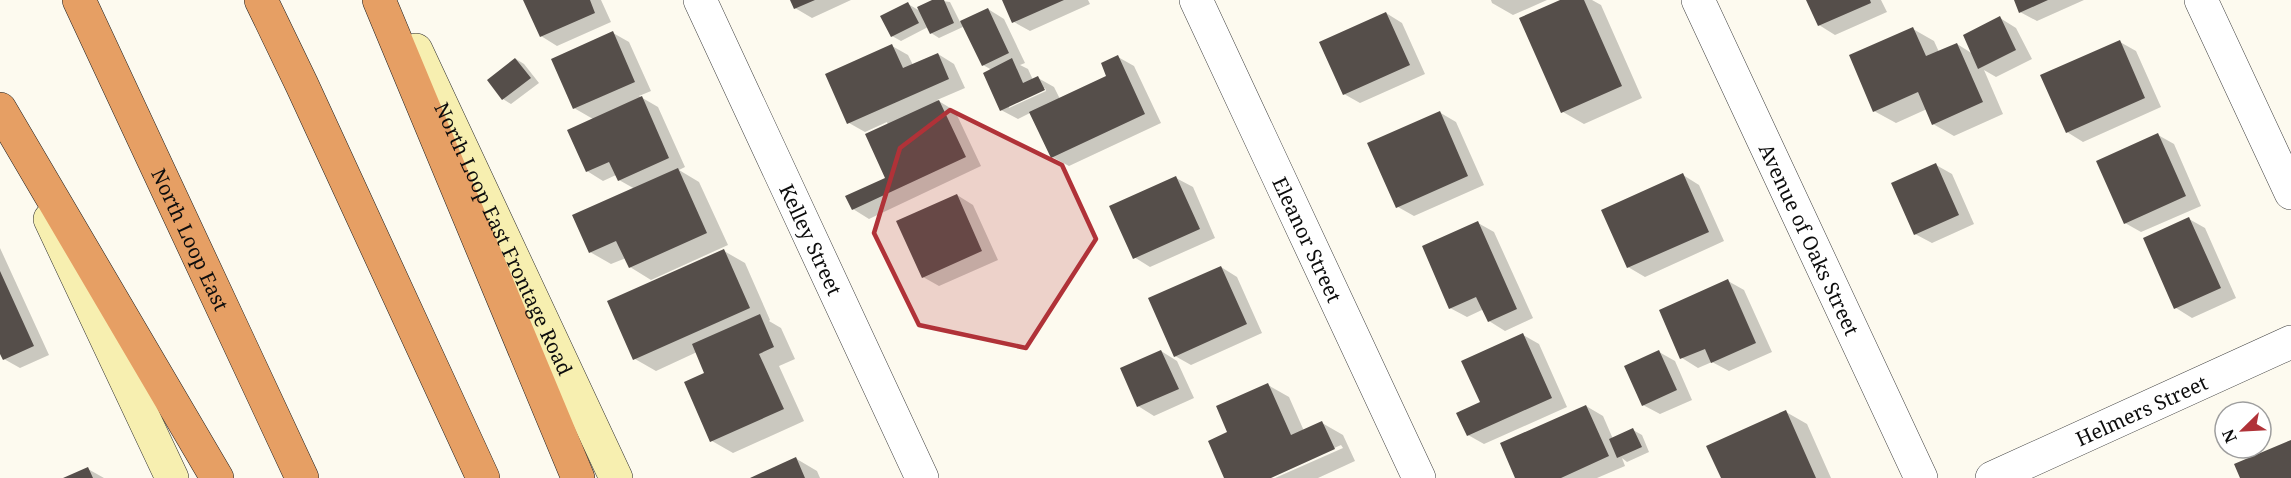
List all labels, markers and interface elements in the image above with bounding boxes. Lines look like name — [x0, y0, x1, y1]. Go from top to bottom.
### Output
street label: North Loop East Frontage Road — [429, 98, 579, 379]
street label: Avenue of Oaks Street — [1753, 139, 1866, 340]
street label: North Loop East — [146, 164, 235, 315]
street label: Eleanor Street — [1267, 172, 1348, 306]
street label: Kelley Street — [774, 179, 849, 299]
street label: Helmers Street — [2071, 368, 2211, 452]
north arrow — [2213, 400, 2273, 460]
text: N — [2217, 426, 2242, 446]

